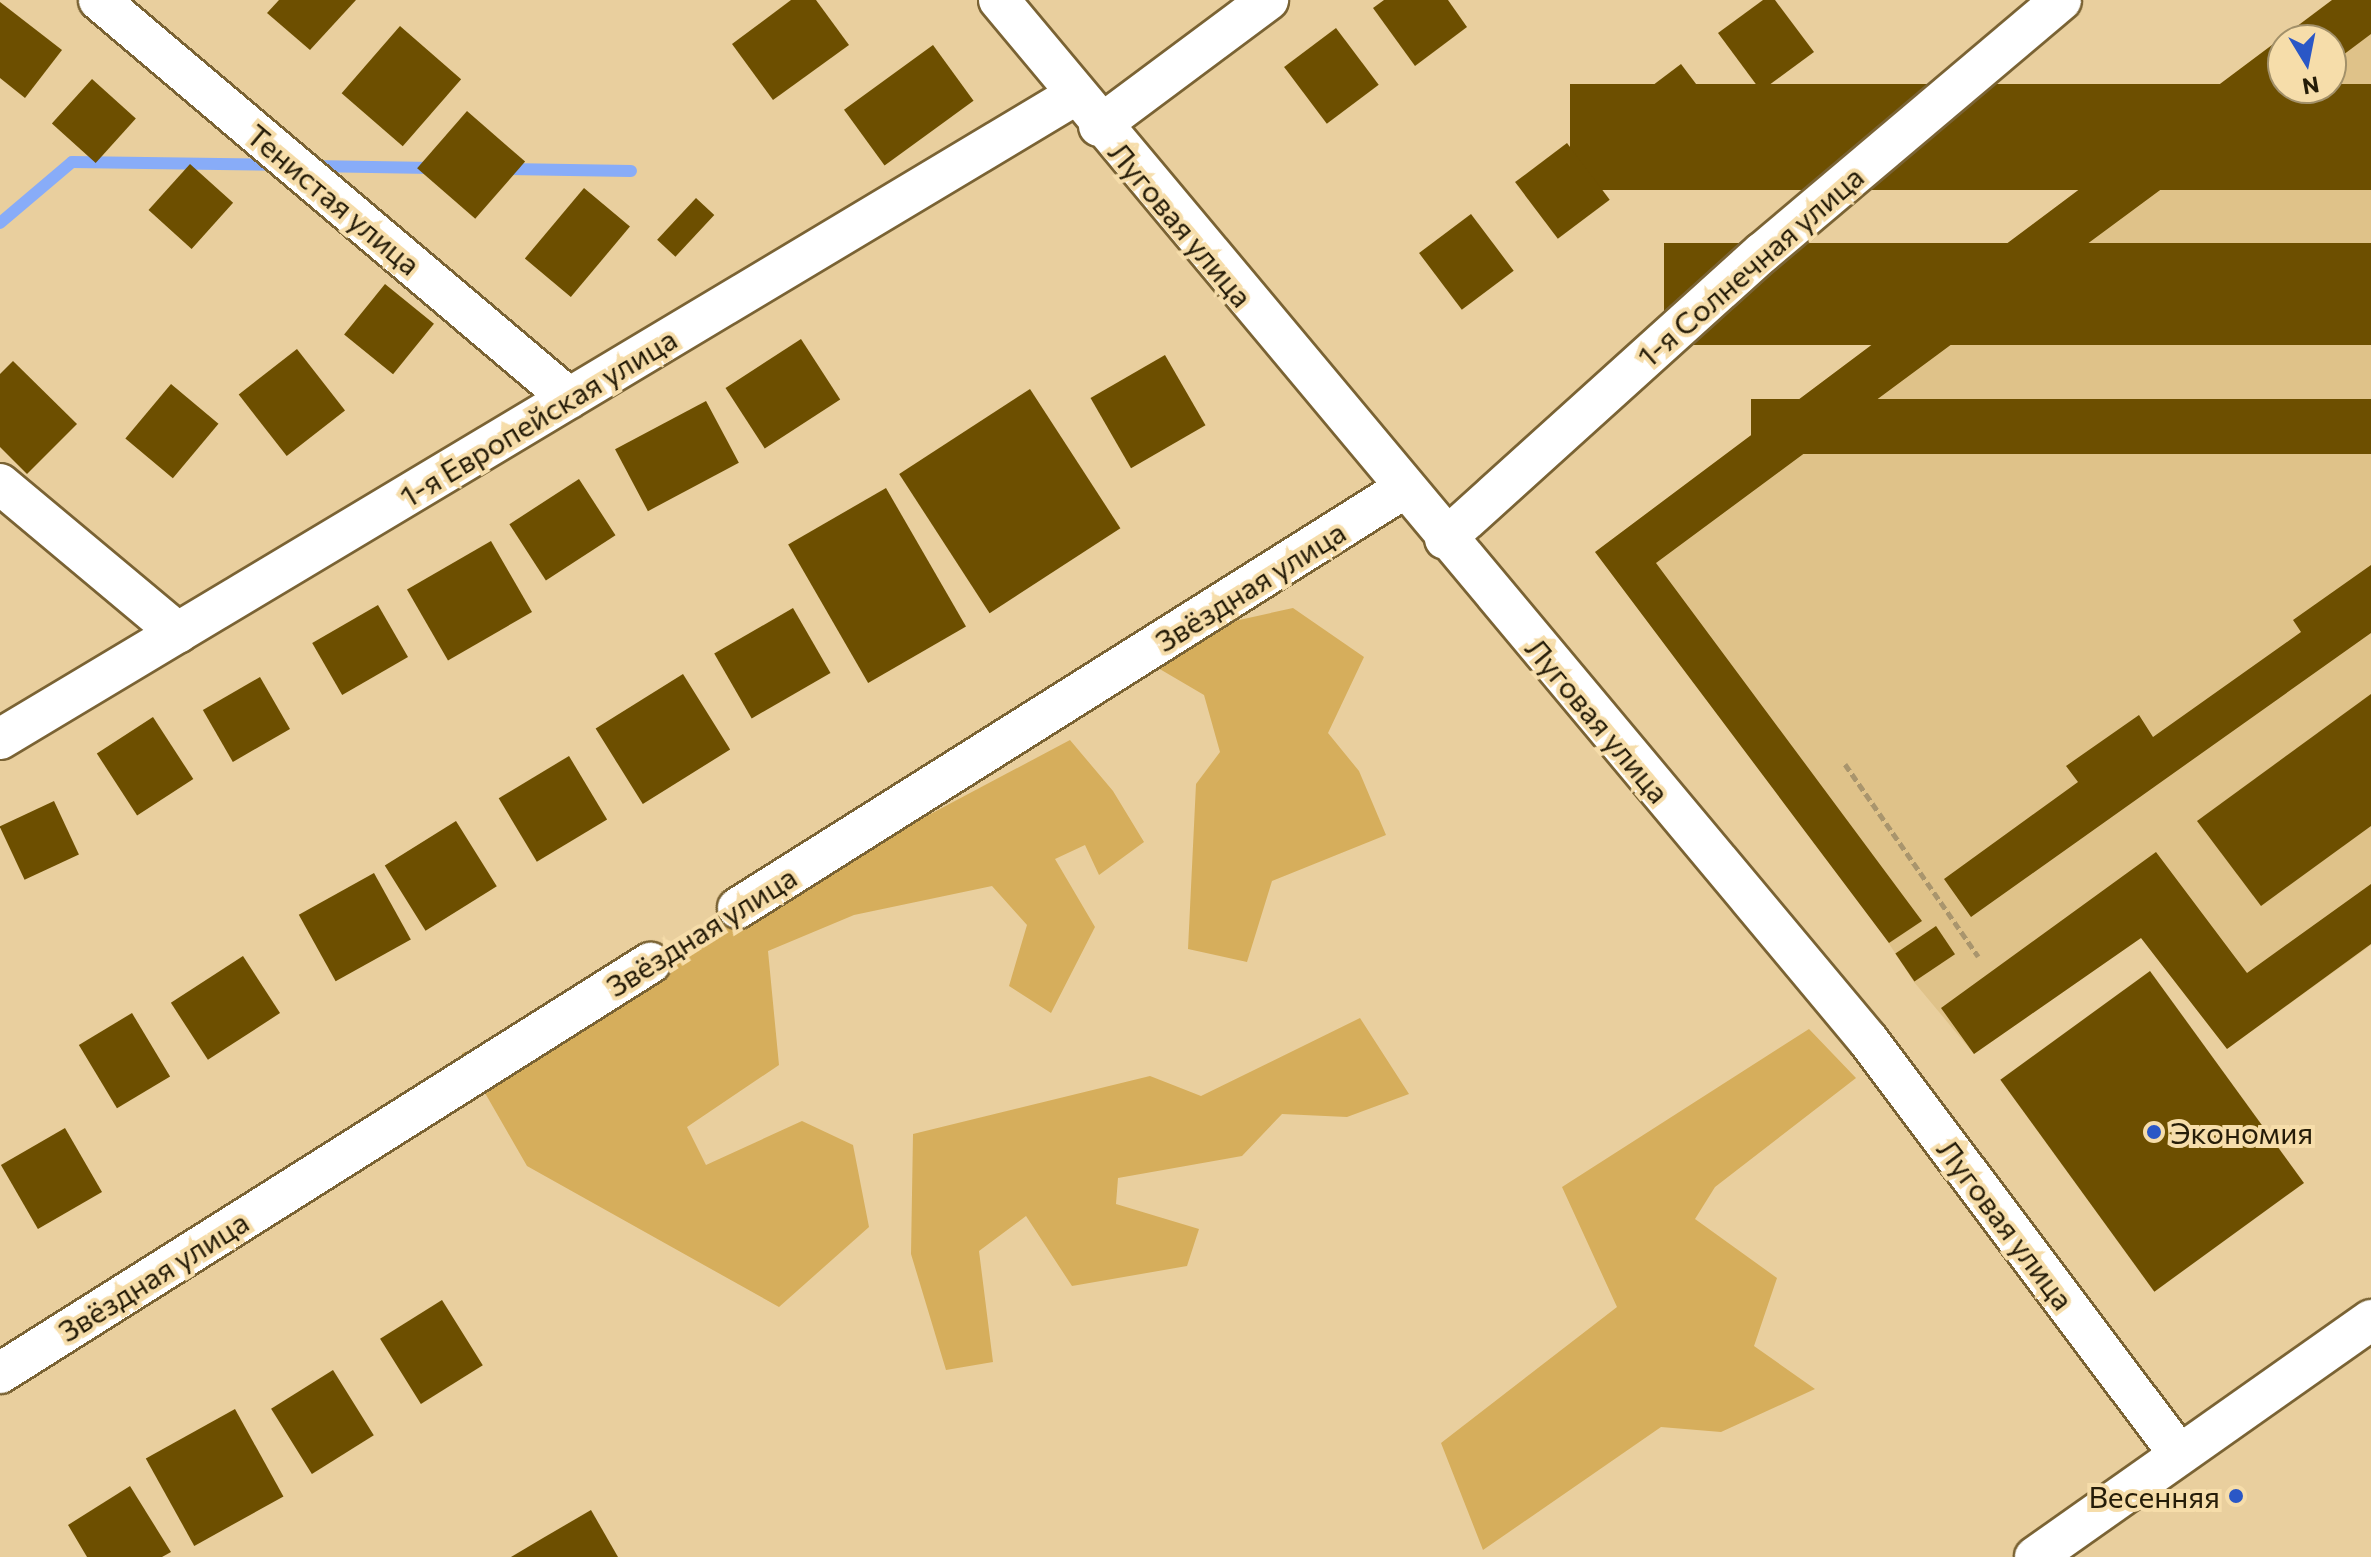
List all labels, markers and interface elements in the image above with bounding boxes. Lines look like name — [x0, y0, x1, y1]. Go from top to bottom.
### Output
north arrow — [2267, 24, 2347, 104]
text: N — [2300, 71, 2321, 101]
street label: Тенистая улица — [240, 116, 428, 282]
street label: Луговая улица — [1102, 134, 1260, 314]
street label: 1-я Солнечная улица — [1630, 158, 1870, 374]
street label: 1-я Европейская улица — [393, 320, 683, 514]
street label: Звёздная улица — [1148, 513, 1352, 659]
street label: Луговая улица — [1519, 630, 1677, 810]
street label: Звёздная улица — [599, 858, 803, 1004]
place label: Экономия — [2170, 1114, 2313, 1150]
marker: Экономия — [2145, 1123, 2163, 1141]
street label: Луговая улица — [1930, 1132, 2082, 1316]
street label: Звёздная улица — [51, 1203, 255, 1349]
place label: Весенняя — [2088, 1478, 2220, 1514]
marker: Весенняя — [2227, 1487, 2245, 1505]

